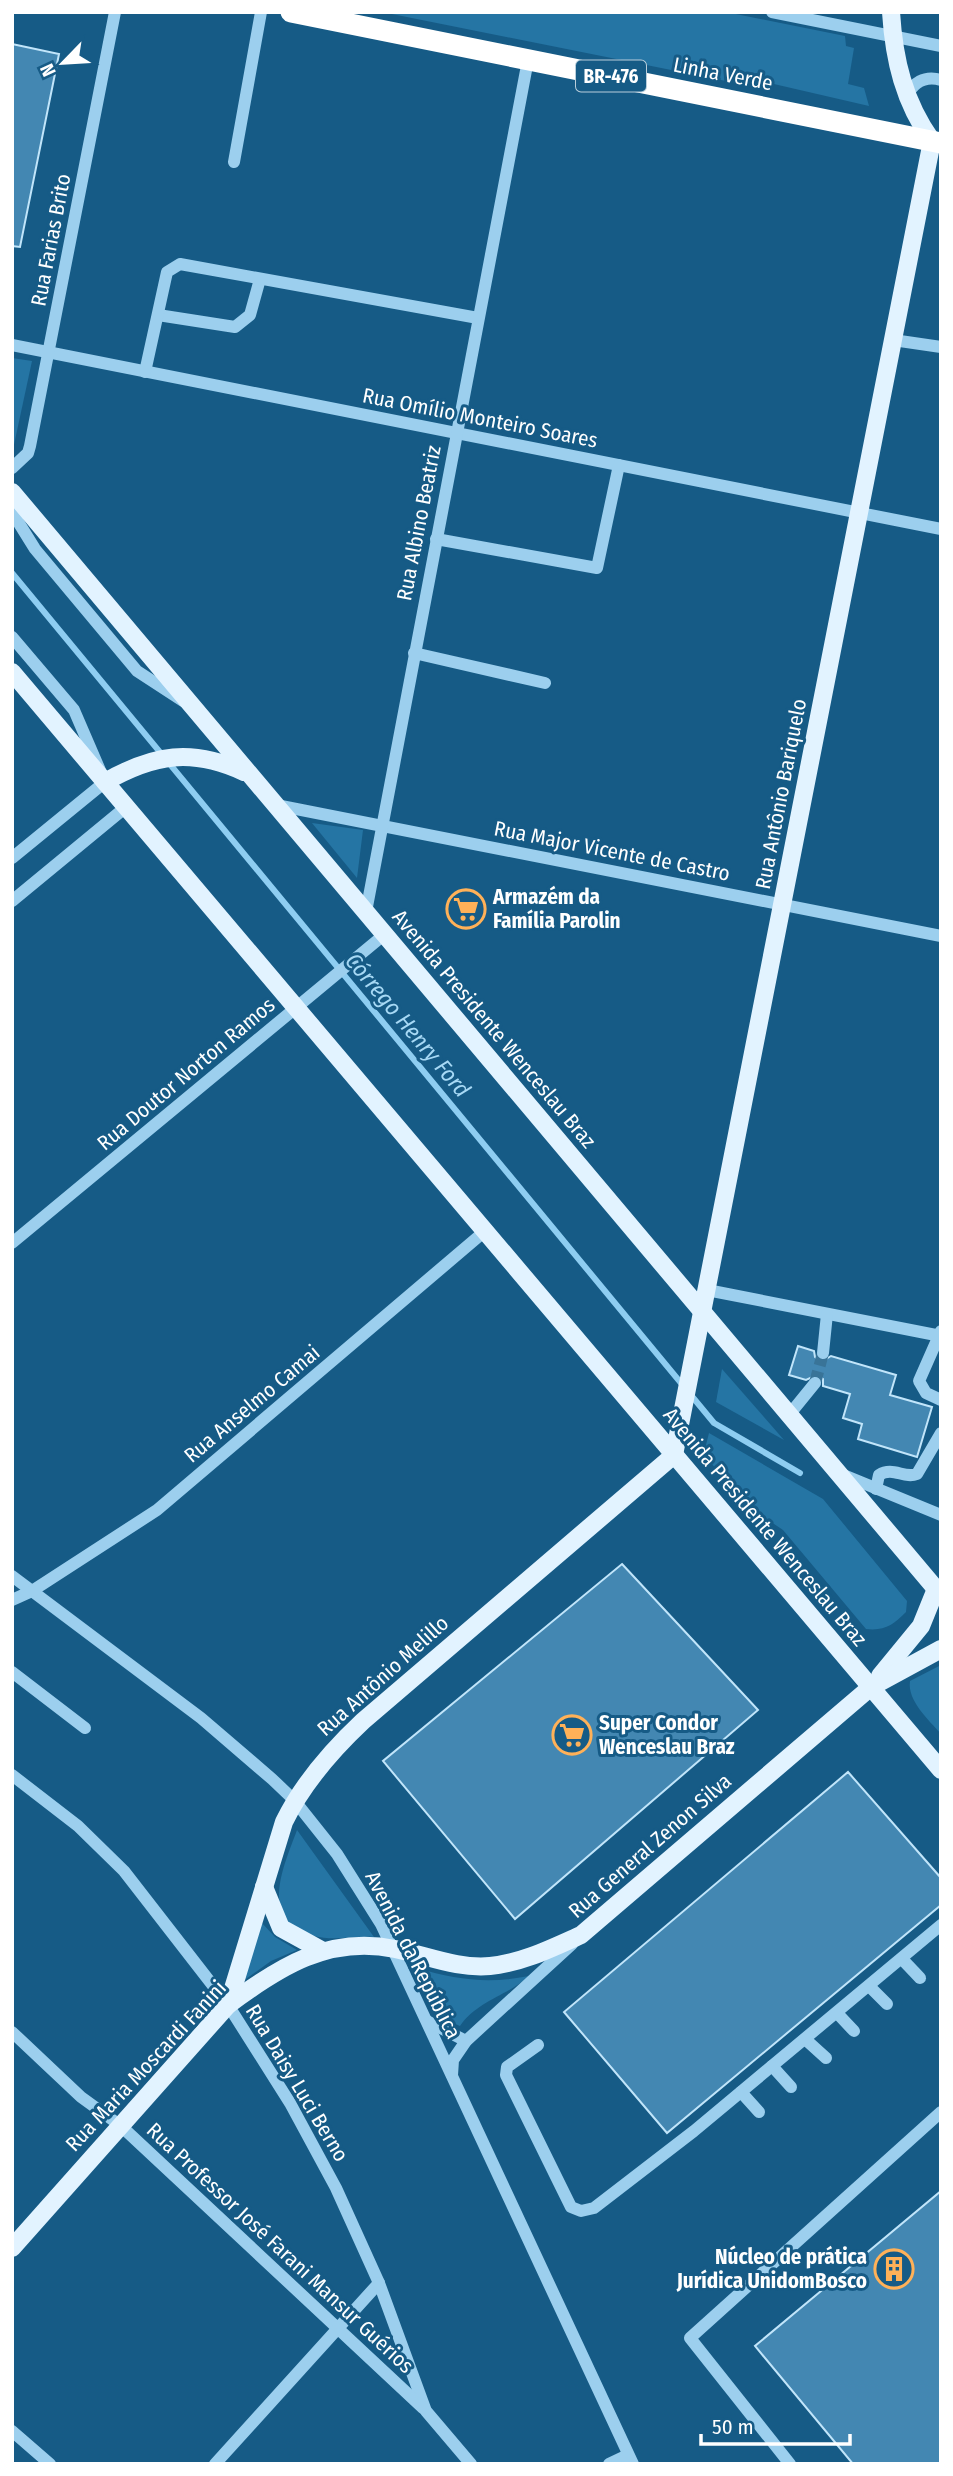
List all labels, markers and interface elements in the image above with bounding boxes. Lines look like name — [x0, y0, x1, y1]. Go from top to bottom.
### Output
north arrow — [28, 28, 98, 98]
street label: Linha Verde — [671, 52, 775, 96]
text: N — [35, 60, 61, 80]
road number: BR-476 — [576, 60, 646, 92]
street label: Rua Farias Brito — [25, 172, 77, 308]
street label: Rua Omílio Monteiro Soares — [360, 382, 600, 454]
street label: Rua Albino Beatriz — [391, 443, 447, 603]
street label: Rua Antônio Bariquelo — [750, 697, 812, 891]
street label: Rua Major Vicente de Castro — [492, 815, 732, 887]
place label: Armazém da Família Parolin — [492, 884, 621, 934]
supermarket icon: Armazém da Família Parolin — [445, 888, 487, 930]
street label: Avenida Presidente Wenceslau Braz — [387, 904, 601, 1154]
water label: Córrego Henry Ford — [339, 947, 477, 1103]
street label: Rua Doutor Norton Ramos — [92, 992, 280, 1156]
street label: Rua Anselmo Camai — [179, 1340, 325, 1468]
street label: Avenida Presidente Wenceslau Braz — [658, 1402, 872, 1652]
street label: Rua Antônio Melillo — [312, 1610, 454, 1742]
place label: Super Condor Wenceslau Braz — [599, 1710, 735, 1760]
supermarket icon: Super Condor Wenceslau Braz — [551, 1714, 593, 1756]
street label: Rua General Zenon Silva — [563, 1768, 737, 1924]
street label: Avenida da República — [359, 1867, 467, 2043]
street label: Rua Maria Moscardi Fanini — [60, 1975, 232, 2157]
street label: Rua Daisy Luci Berno — [240, 2000, 354, 2166]
street label: Rua Professor José Farani Mansur Guérios — [141, 2117, 419, 2379]
place label: Núcleo de prática Jurídica UnidomBosco — [676, 2244, 867, 2294]
building icon: Núcleo de prática Jurídica UnidomBosco — [873, 2248, 915, 2290]
scale bar — [701, 2402, 850, 2446]
text: 50 m — [712, 2414, 754, 2440]

